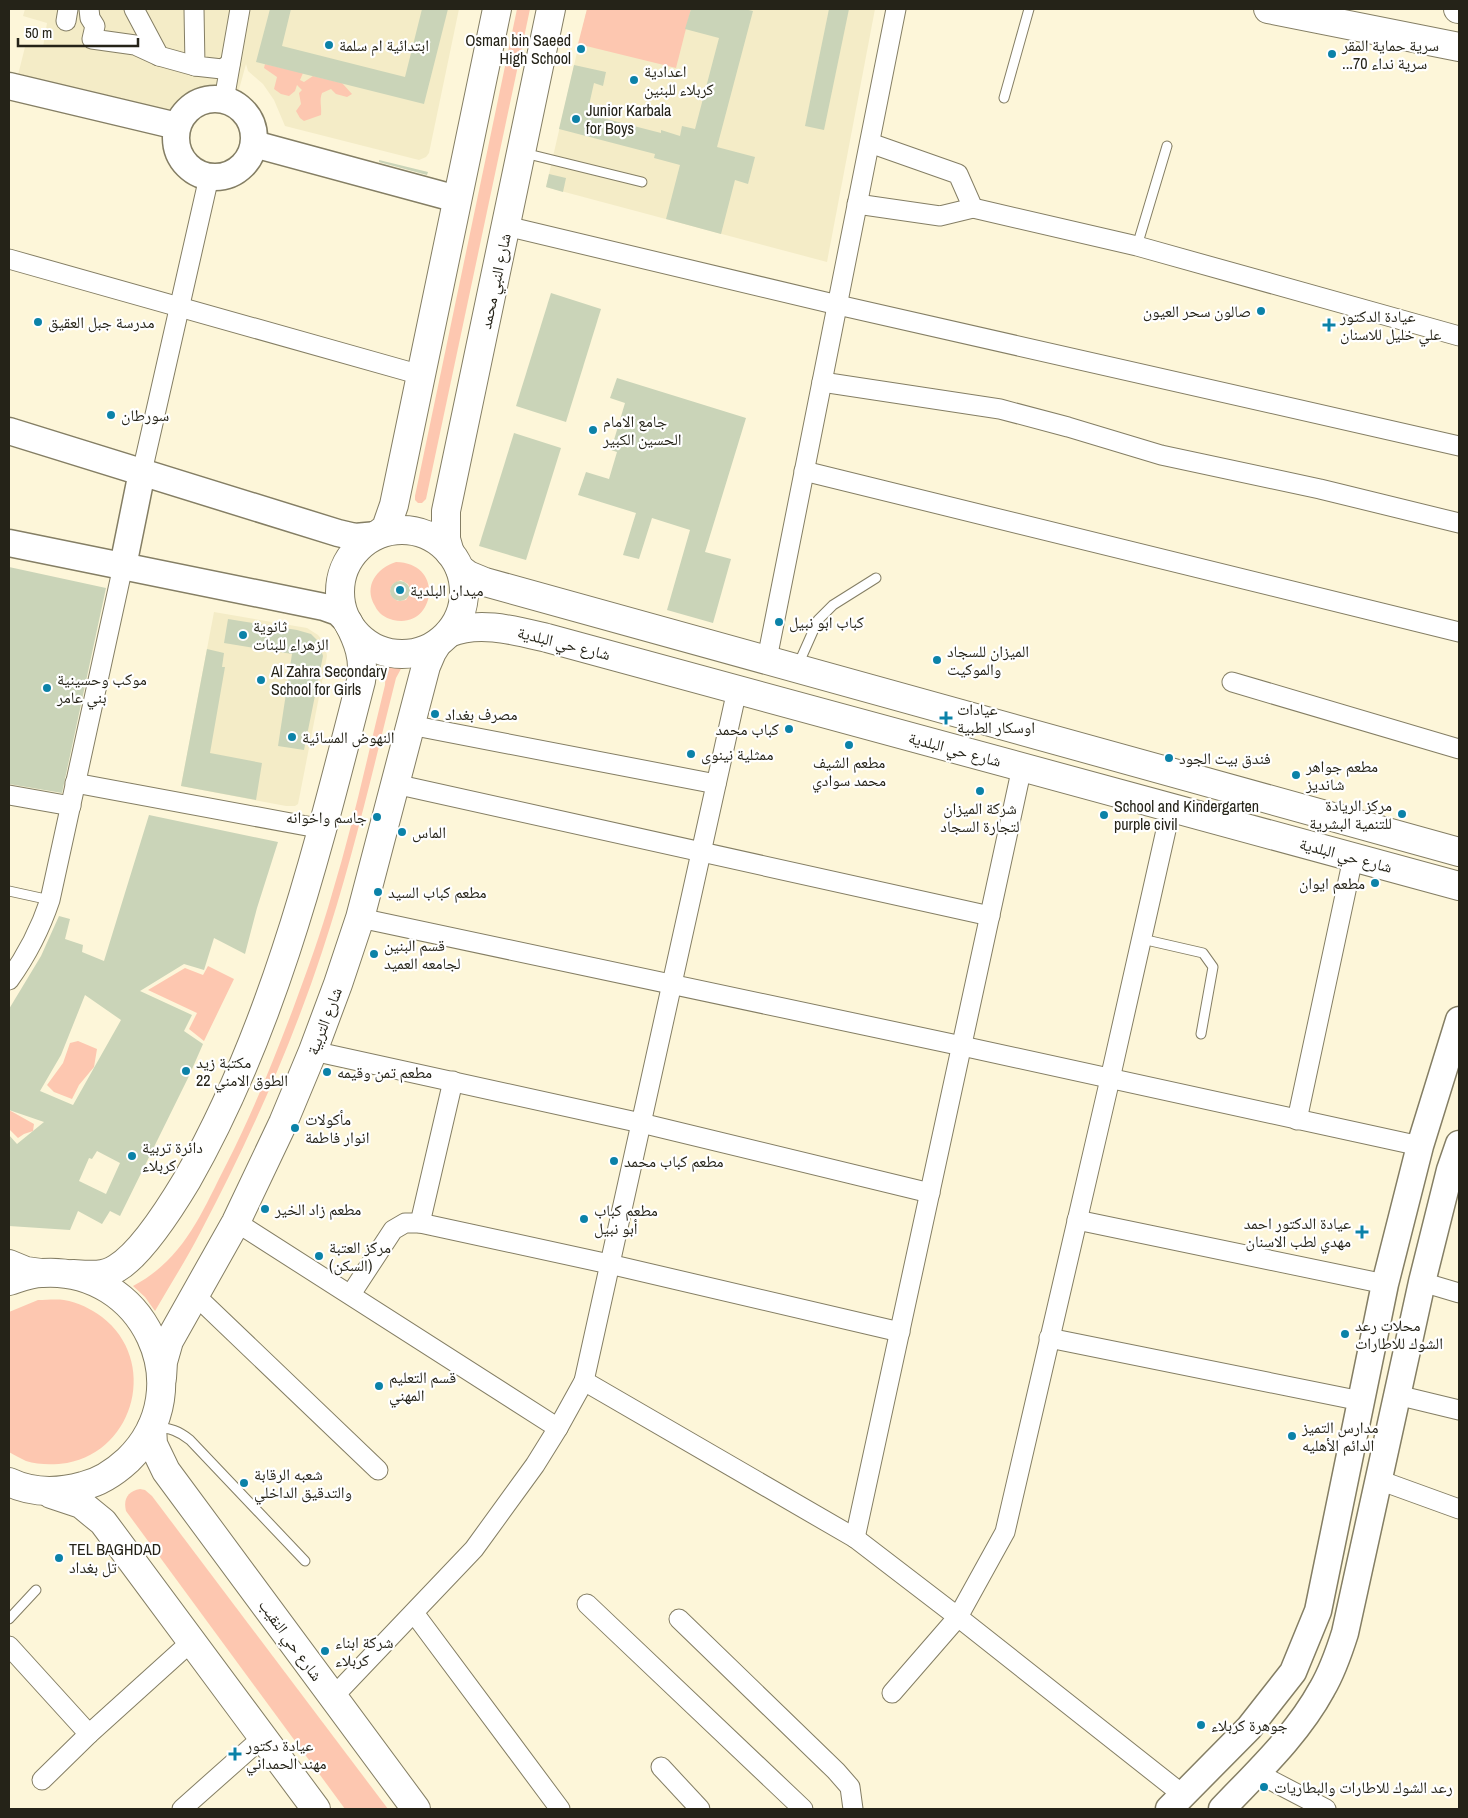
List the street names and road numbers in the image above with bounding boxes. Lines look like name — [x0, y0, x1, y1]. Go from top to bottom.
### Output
street label: شارع النبي محمد — [474, 231, 518, 331]
street label: شارع حي البلدية — [515, 621, 613, 667]
street label: شارع حي البلدية — [906, 726, 1004, 774]
street label: شارع حي البلدية — [1297, 832, 1395, 880]
street label: شارع التربية — [301, 984, 347, 1058]
street label: شارع حي النقيب — [252, 1595, 328, 1686]

